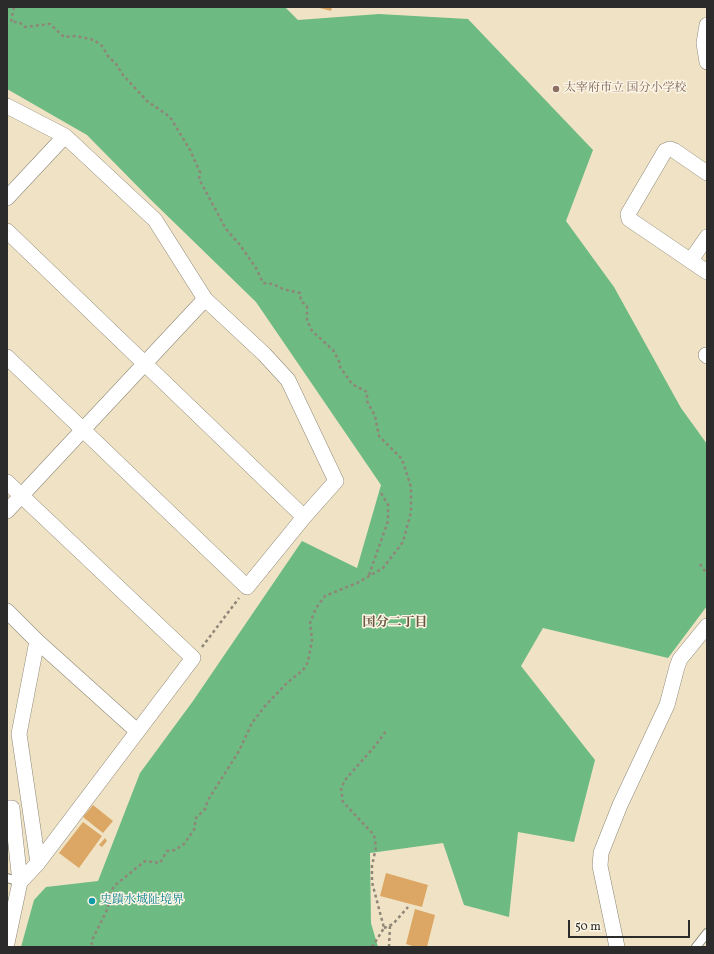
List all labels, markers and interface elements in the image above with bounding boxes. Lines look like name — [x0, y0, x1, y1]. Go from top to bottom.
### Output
place label: 太宰府市立 国分小学校 — [564, 82, 686, 96]
marker: 太宰府市立 国分小学校 — [551, 84, 561, 94]
district label: 国分二丁目 — [363, 616, 427, 632]
place label: 史蹟水城阯境界 — [100, 894, 184, 908]
marker: 史蹟水城阯境界 — [87, 896, 97, 906]
scale bar — [570, 912, 692, 938]
text: 50 m — [575, 919, 601, 935]

